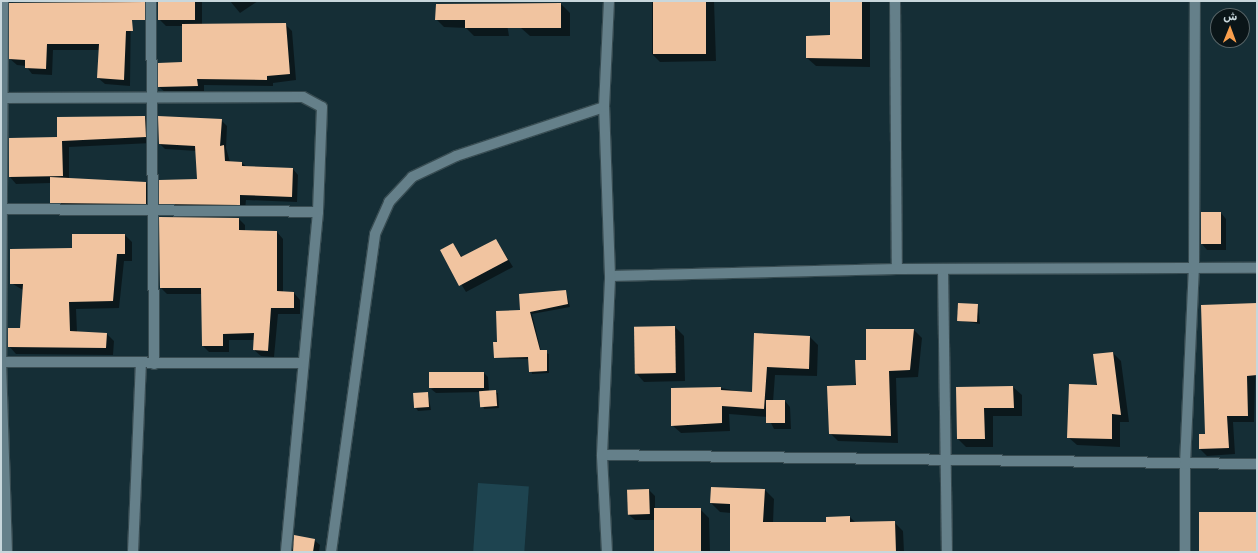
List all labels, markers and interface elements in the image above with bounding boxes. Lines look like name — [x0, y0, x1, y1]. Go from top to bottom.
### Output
north arrow — [1210, 8, 1250, 48]
text: ش — [1223, 10, 1237, 23]

